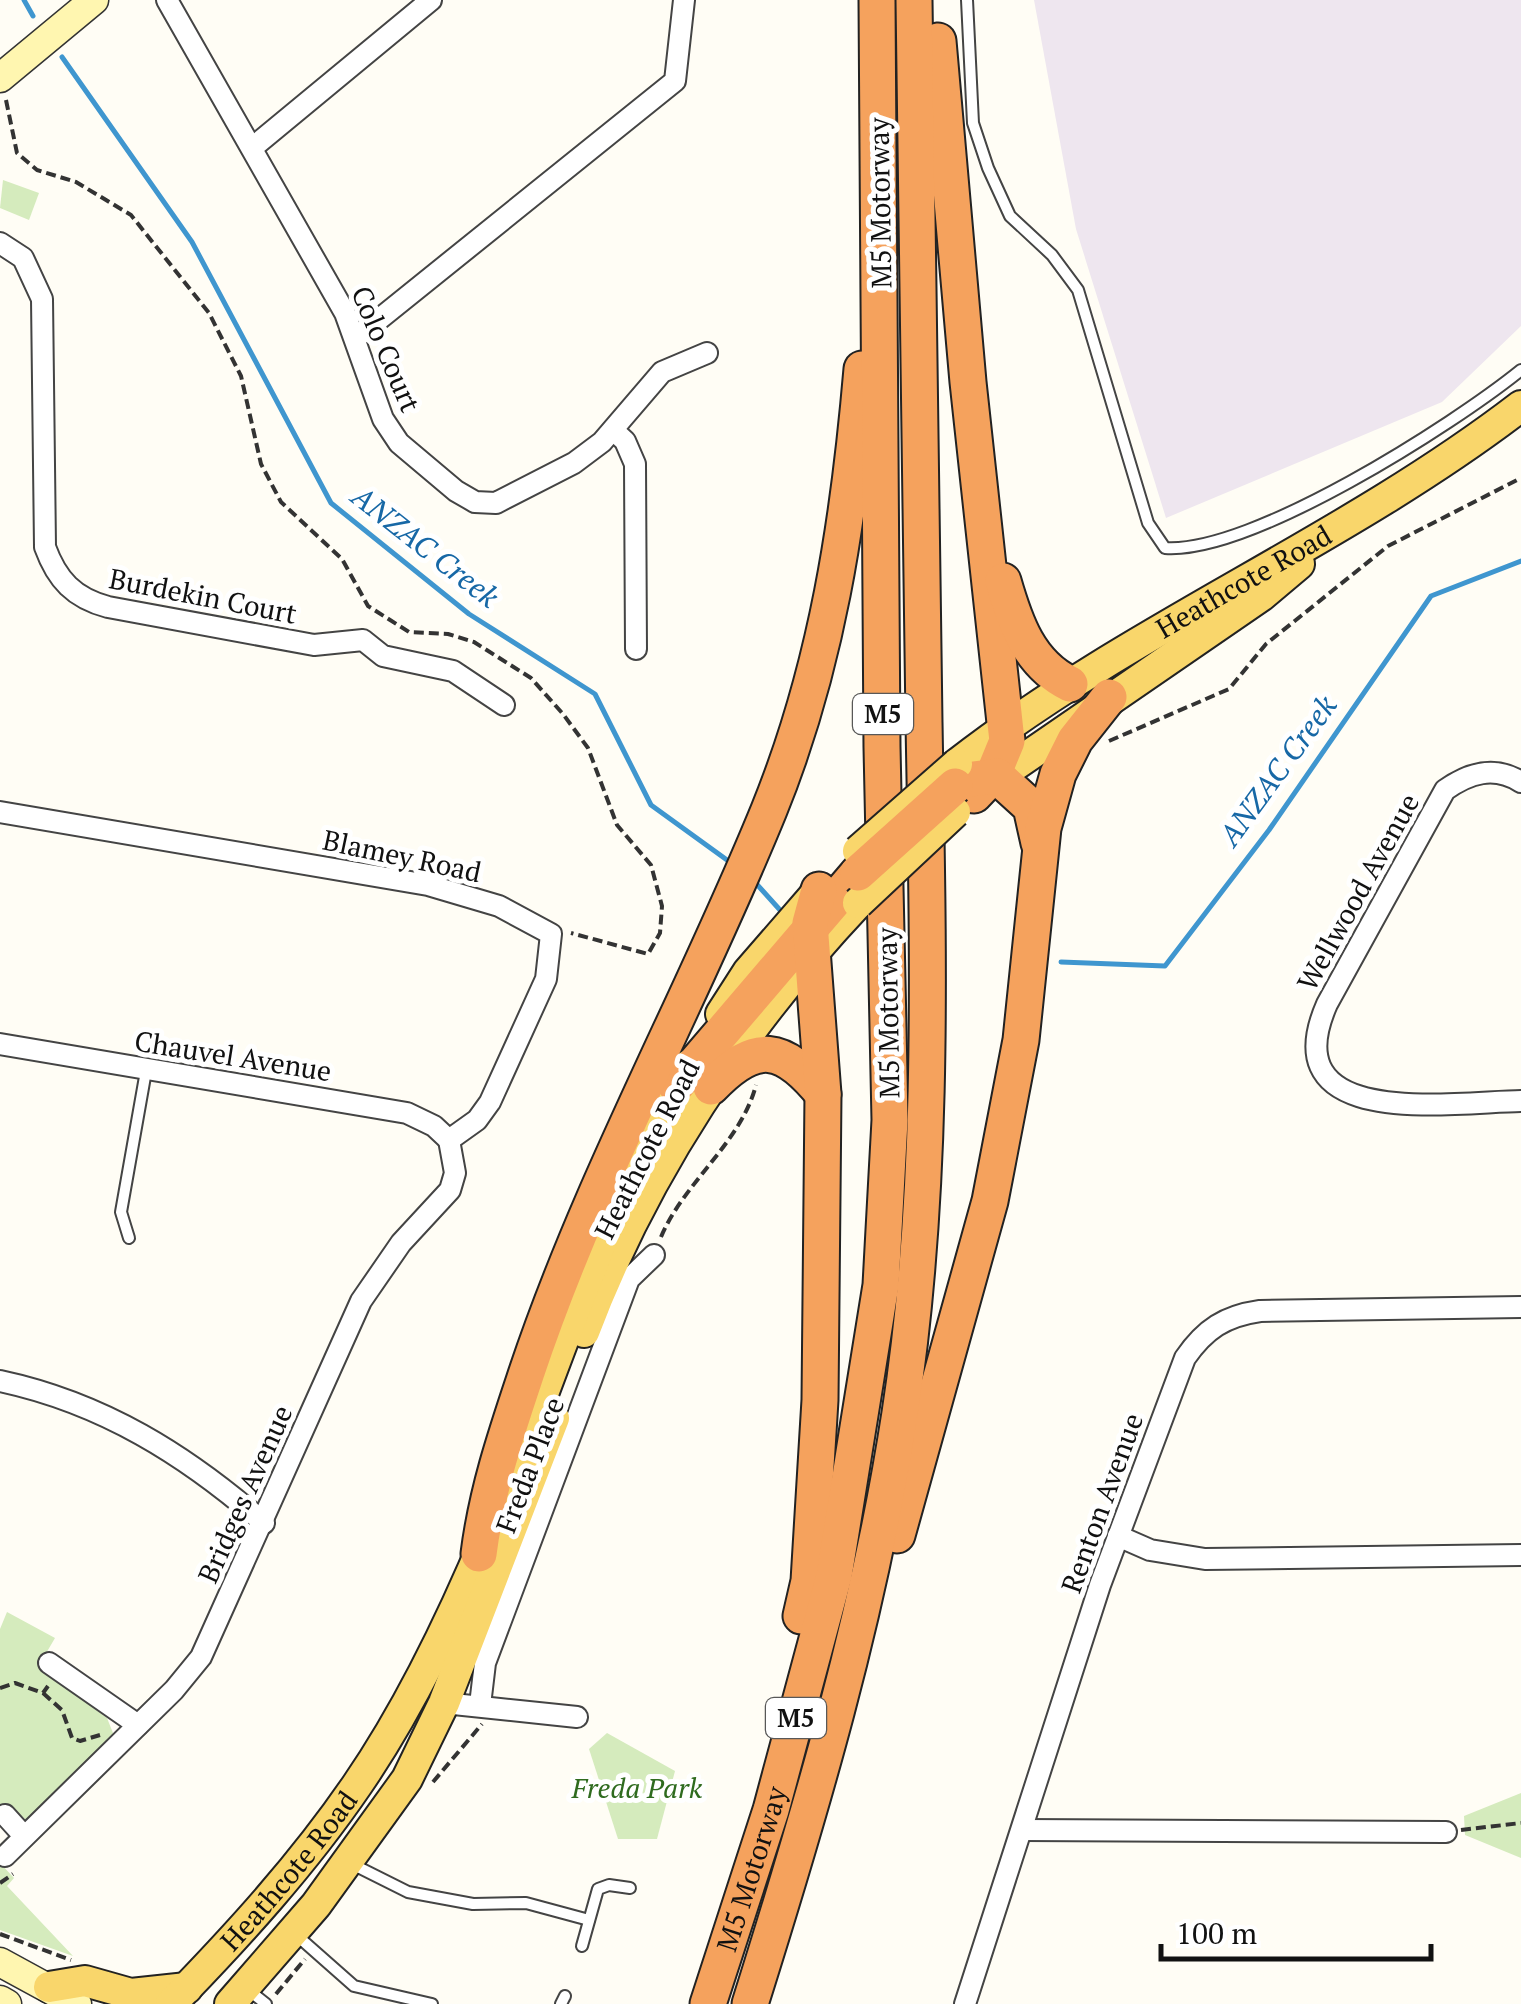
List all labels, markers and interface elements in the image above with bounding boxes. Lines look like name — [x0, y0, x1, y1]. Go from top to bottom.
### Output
street label: M5 Motorway — [859, 116, 899, 289]
street label: Colo Court — [343, 280, 430, 418]
water label: ANZAC Creek — [342, 475, 508, 617]
street label: Heathcote Road — [1149, 516, 1338, 646]
street label: Burdekin Court — [106, 559, 300, 632]
water label: ANZAC Creek — [1208, 687, 1346, 855]
road number: M5 — [853, 694, 913, 734]
street label: Wellwood Avenue — [1288, 787, 1427, 997]
street label: Blamey Road — [320, 821, 485, 890]
street label: M5 Motorway — [867, 926, 907, 1099]
street label: Chauvel Avenue — [132, 1022, 334, 1089]
street label: Heathcote Road — [585, 1053, 708, 1245]
street label: Freda Place — [487, 1392, 572, 1538]
street label: Bridges Avenue — [189, 1399, 300, 1588]
street label: Renton Avenue — [1052, 1408, 1151, 1598]
road number: M5 — [766, 1698, 826, 1738]
park label: Freda Park — [571, 1769, 703, 1806]
street label: M5 Motorway — [707, 1781, 795, 1956]
street label: Heathcote Road — [212, 1783, 365, 1959]
scale bar — [1161, 1899, 1431, 1961]
text: 100 m — [1176, 1913, 1257, 1953]

